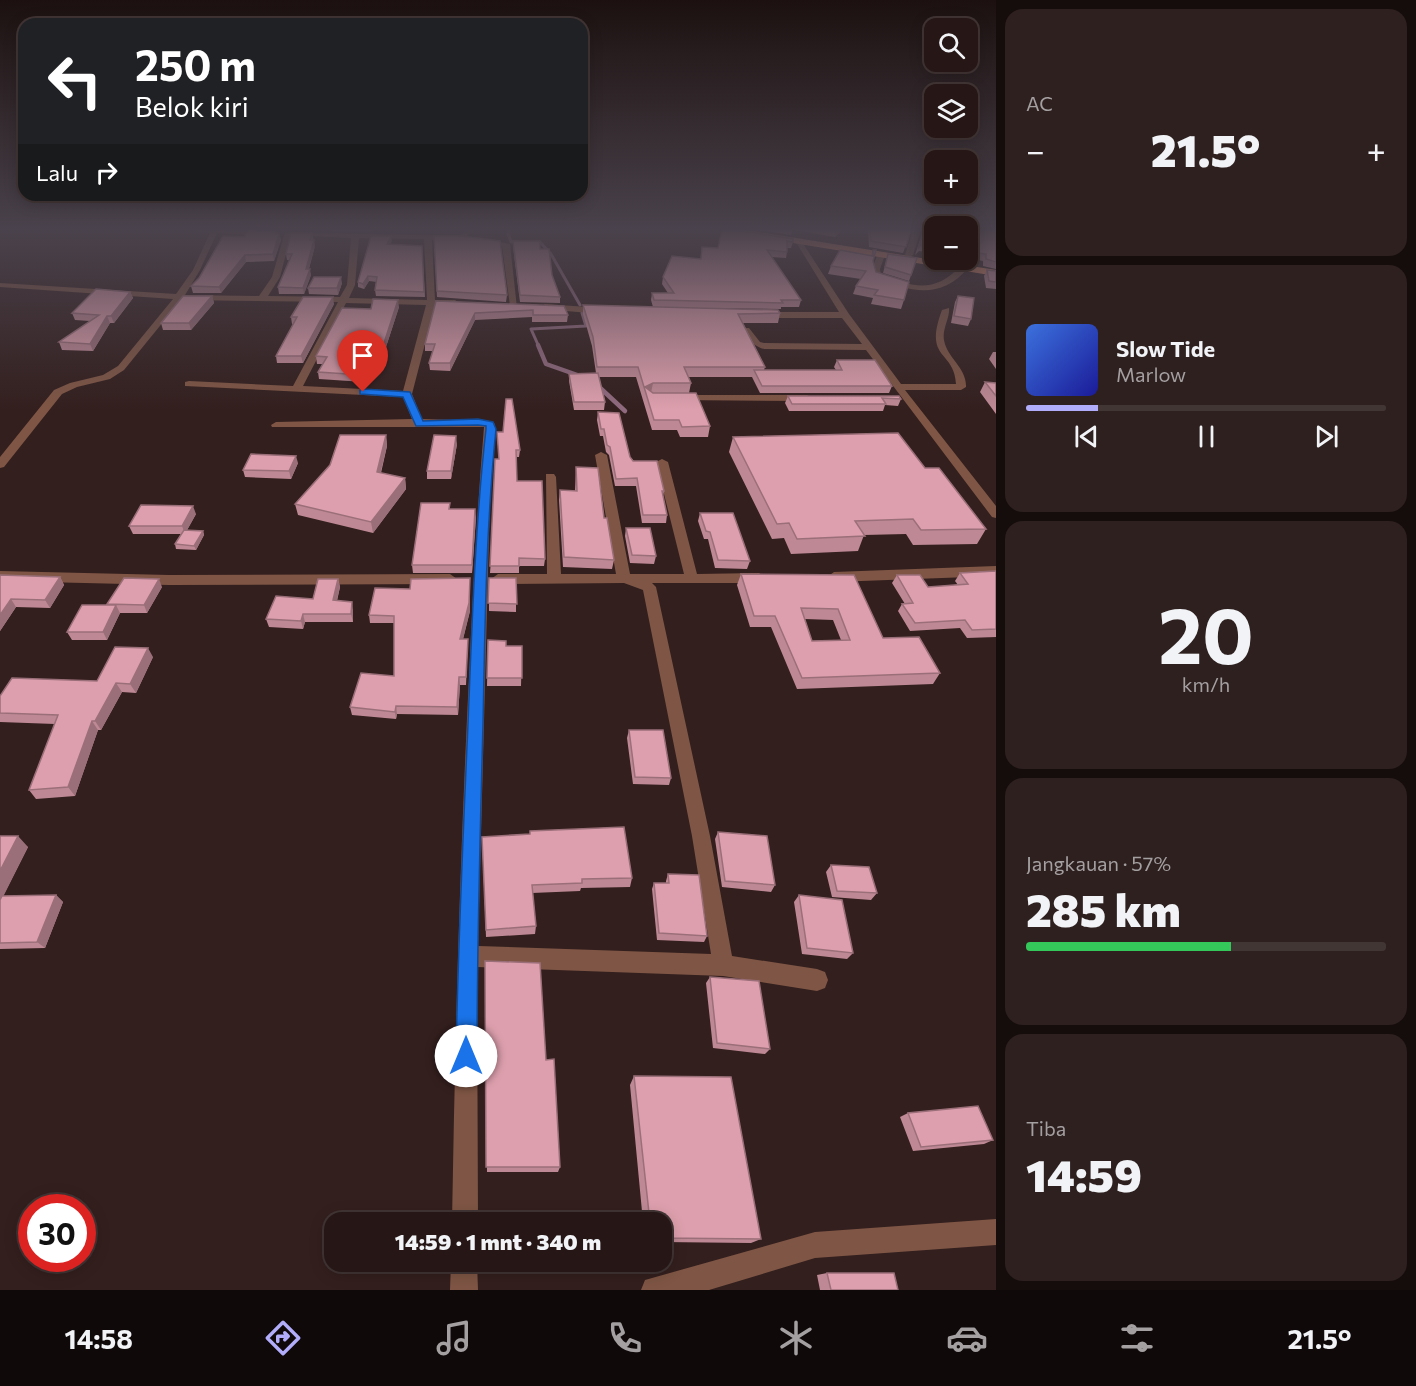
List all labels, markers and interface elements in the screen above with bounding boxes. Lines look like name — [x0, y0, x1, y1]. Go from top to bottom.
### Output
map controls — [924, 18, 978, 270]
button: search — [924, 18, 978, 72]
text: 250 m — [135, 38, 256, 90]
icon: left — [36, 42, 114, 120]
button: layers — [924, 84, 978, 138]
text: Belok kiri — [135, 90, 249, 123]
text: AC — [1026, 91, 1053, 115]
text: 21.5° — [1151, 121, 1261, 176]
text: − — [1026, 129, 1045, 170]
text: + — [1367, 129, 1386, 170]
button: + — [924, 150, 978, 204]
icon: right — [90, 156, 123, 189]
text: Lalu — [36, 159, 78, 186]
button: − — [924, 216, 978, 270]
pin — [337, 330, 388, 392]
text: Slow Tide — [1116, 335, 1215, 362]
icon: arrive — [346, 339, 379, 372]
text: Marlow — [1116, 362, 1186, 386]
icon: previous — [1070, 420, 1103, 453]
icon: pause — [1190, 420, 1223, 453]
icon: next — [1310, 420, 1343, 453]
text: 20 — [1158, 585, 1254, 680]
text: km/h — [1182, 672, 1230, 696]
text: Jangkauan · 57% — [1026, 851, 1171, 875]
text: 285 km — [1026, 881, 1181, 936]
position arrow — [434, 1024, 498, 1088]
text: Tiba — [1026, 1116, 1066, 1140]
text: 14:59 — [1026, 1146, 1142, 1201]
speed limit sign: 30 — [18, 1194, 96, 1272]
text: 14:59 · 1 mnt · 340 m — [395, 1228, 601, 1255]
icon: directions — [262, 1317, 304, 1359]
icon: music — [433, 1317, 475, 1359]
icon: phone — [604, 1317, 646, 1359]
icon: climate — [775, 1317, 817, 1359]
icon: car — [946, 1317, 988, 1359]
icon: filters — [1116, 1317, 1158, 1359]
text: 14:58 — [64, 1322, 133, 1355]
text: 21.5° — [1287, 1322, 1352, 1355]

